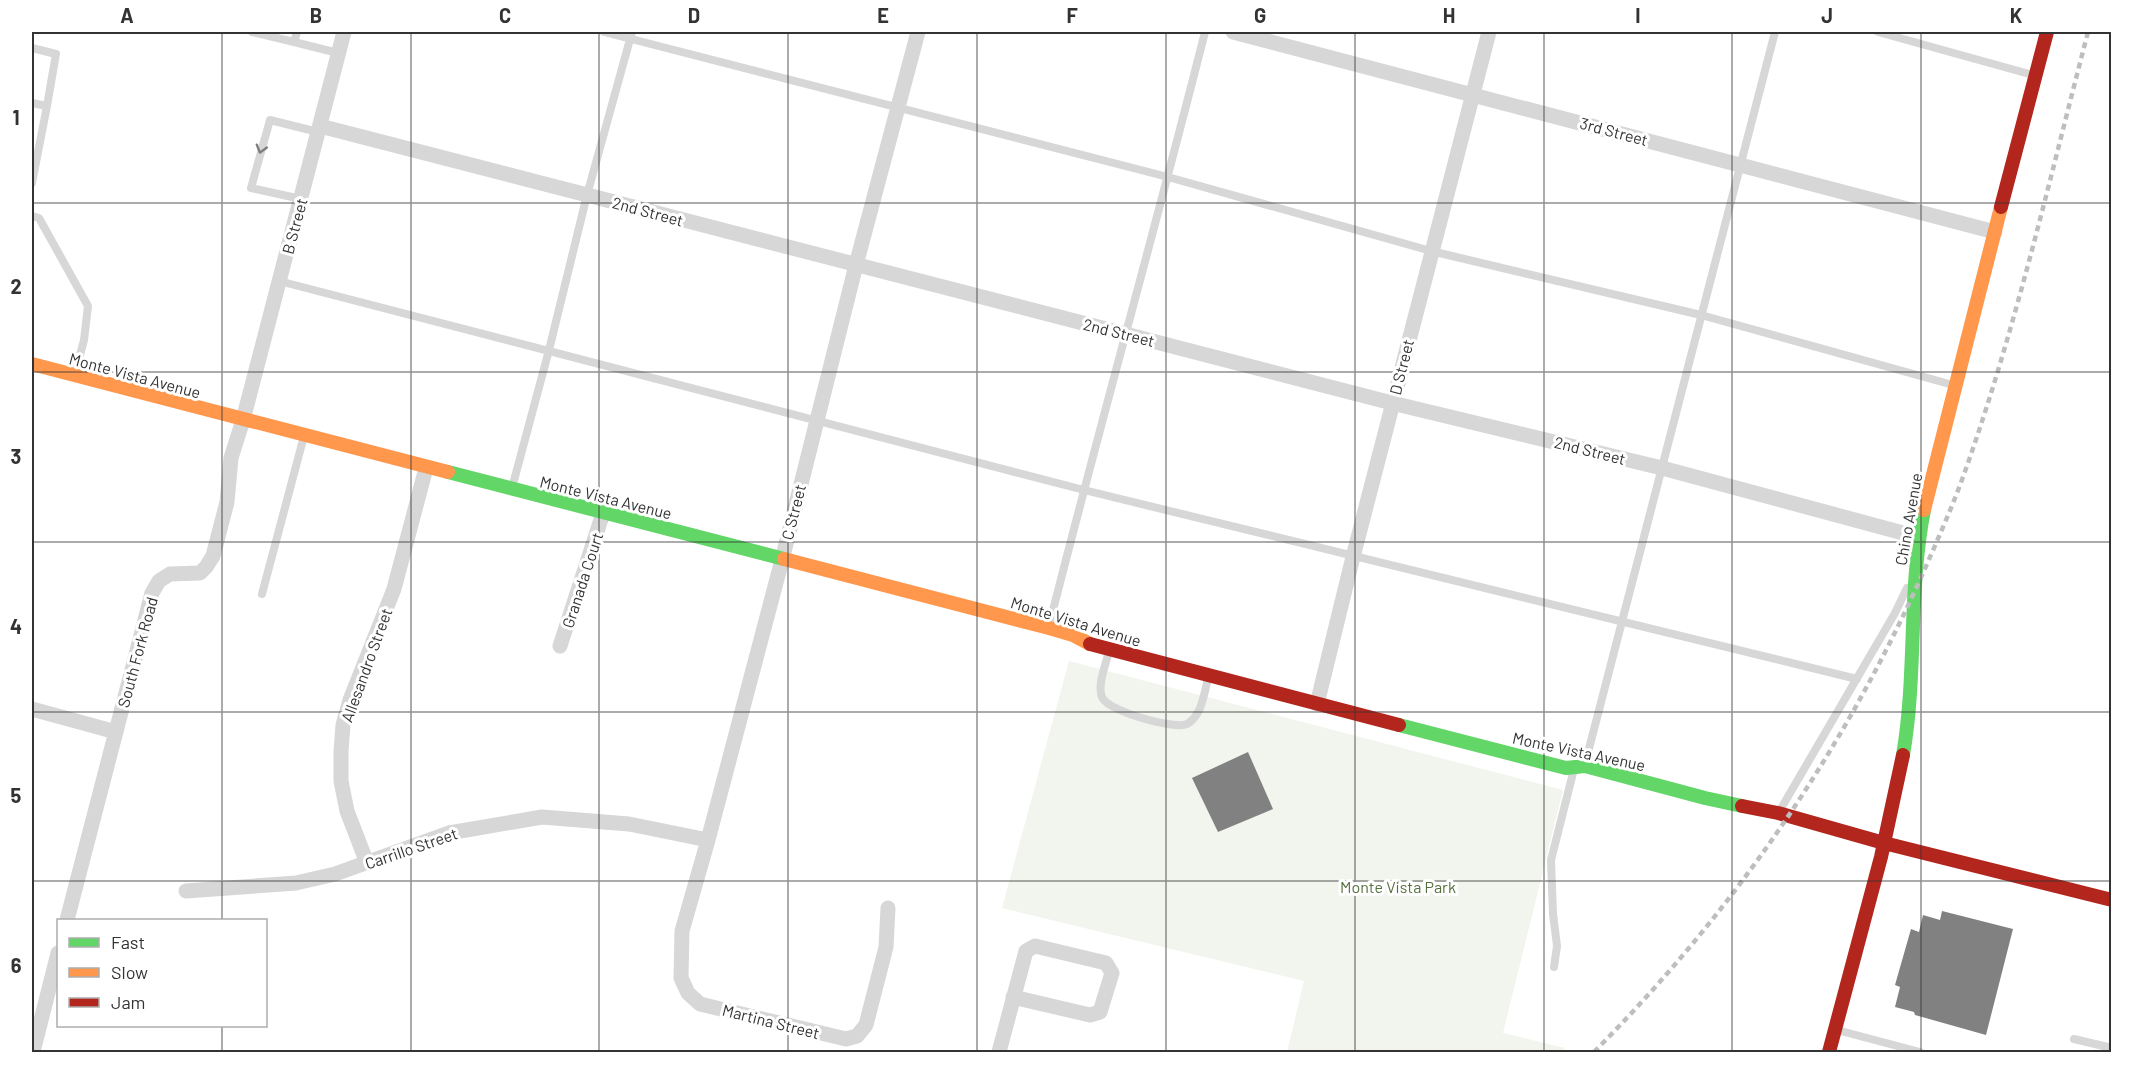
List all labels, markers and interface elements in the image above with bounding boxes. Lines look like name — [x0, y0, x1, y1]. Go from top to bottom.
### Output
text: A — [120, 3, 134, 27]
text: B — [310, 3, 322, 27]
text: C — [499, 3, 511, 27]
text: D — [688, 3, 700, 27]
text: E — [877, 3, 889, 27]
text: F — [1066, 3, 1078, 27]
text: G — [1254, 3, 1266, 27]
text: H — [1443, 3, 1455, 27]
text: I — [1635, 3, 1641, 27]
text: J — [1821, 3, 1833, 27]
text: K — [2010, 3, 2023, 27]
text: 1 — [12, 105, 20, 129]
street label: 3rd Street — [1578, 113, 1650, 149]
one-way arrow — [256, 143, 268, 154]
street label: 2nd Street — [610, 192, 686, 230]
street label: B Street — [277, 196, 311, 256]
text: 2 — [10, 274, 22, 298]
street label: 2nd Street — [1081, 314, 1157, 350]
street label: D Street — [1385, 337, 1417, 397]
street label: Monte Vista Avenue — [67, 348, 203, 402]
street label: 2nd Street — [1552, 432, 1628, 468]
text: 3 — [11, 444, 21, 468]
street label: Monte Vista Avenue — [538, 471, 674, 523]
street label: Chino Avenue — [1891, 471, 1925, 567]
street label: C Street — [777, 482, 809, 542]
street label: Granada Court — [558, 530, 606, 630]
street label: Monte Vista Avenue — [1009, 592, 1143, 650]
street label: South Fork Road — [113, 595, 161, 709]
street label: Allesandro Street — [337, 605, 395, 725]
text: 4 — [10, 614, 22, 638]
street label: Monte Vista Avenue — [1511, 728, 1647, 774]
text: 5 — [11, 783, 22, 807]
street label: Carrillo Street — [362, 823, 460, 873]
park label: Monte Vista Park — [1340, 877, 1456, 896]
legend — [57, 919, 267, 1027]
text: Fast — [111, 931, 145, 953]
text: 6 — [11, 953, 22, 977]
text: Slow — [111, 961, 148, 983]
text: Jam — [111, 991, 145, 1013]
street label: Martina Street — [721, 1000, 821, 1042]

